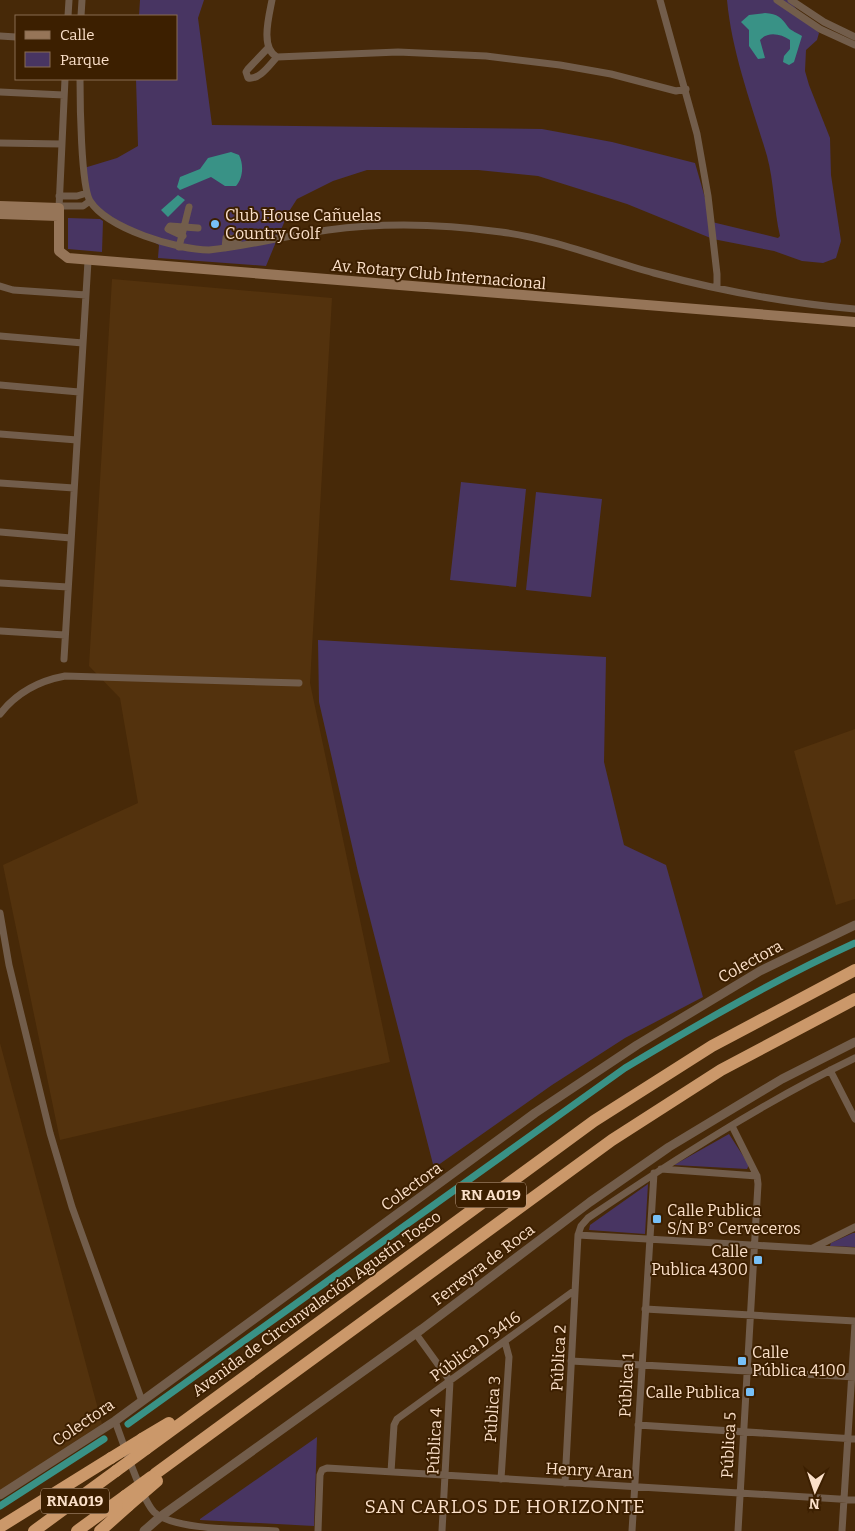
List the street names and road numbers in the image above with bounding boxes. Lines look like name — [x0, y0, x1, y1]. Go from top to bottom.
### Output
street label: Av. Rotary Club Internacional — [331, 256, 547, 293]
street label: Colectora — [715, 936, 786, 987]
street label: Colectora — [377, 1158, 446, 1215]
road number: RN A019 — [456, 1182, 526, 1208]
street label: Avenida de Circunvalación Agustín Tosco — [188, 1207, 444, 1400]
street label: Ferreyra de Roca — [428, 1220, 538, 1309]
street label: Pública D 3416 — [427, 1307, 524, 1385]
street label: Pública 2 — [547, 1324, 570, 1392]
street label: Pública 1 — [615, 1352, 638, 1418]
street label: Pública 3 — [481, 1375, 504, 1443]
street label: Colectora — [49, 1395, 118, 1450]
street label: Pública 4 — [423, 1406, 446, 1475]
street label: Pública 5 — [717, 1411, 740, 1479]
street label: Henry Aran — [545, 1459, 633, 1482]
road number: RNA019 — [41, 1488, 109, 1514]

